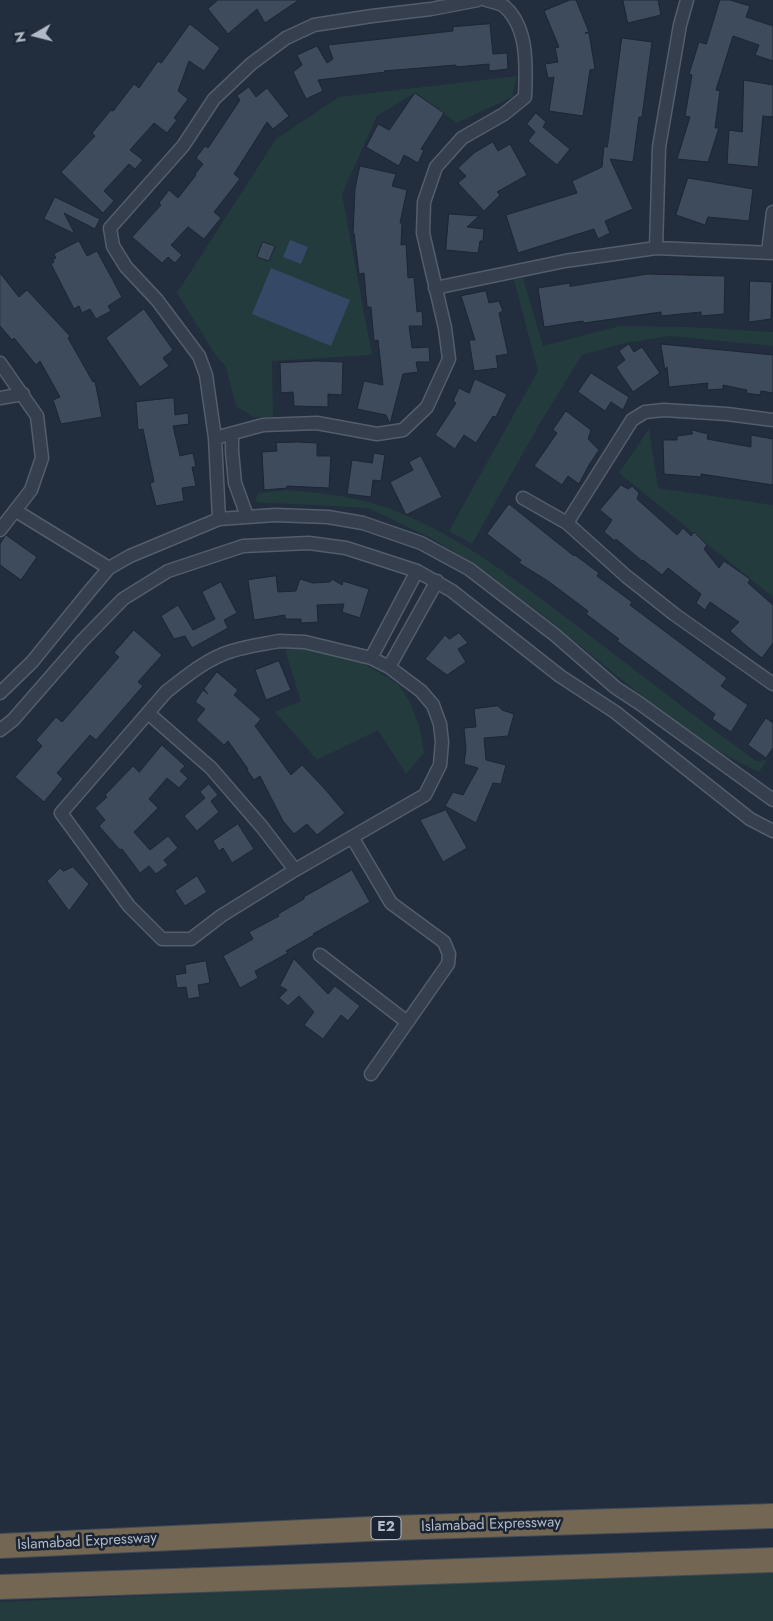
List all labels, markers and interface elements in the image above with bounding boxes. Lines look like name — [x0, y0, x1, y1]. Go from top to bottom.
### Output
north arrow — [10, 10, 60, 60]
text: N — [9, 30, 31, 44]
street label: Islamabad Expressway — [421, 1514, 561, 1536]
road number: E2 — [371, 1516, 401, 1540]
street label: Islamabad Expressway — [17, 1529, 157, 1555]

